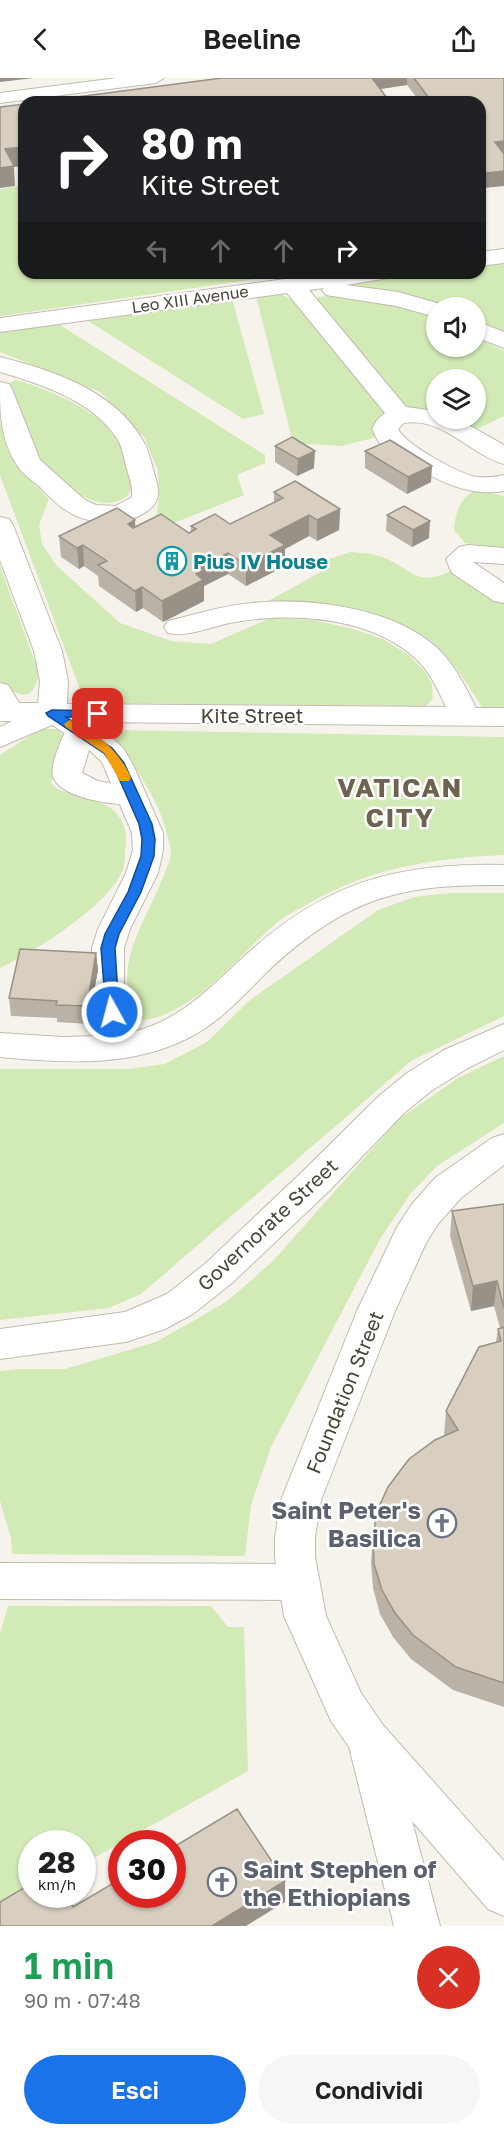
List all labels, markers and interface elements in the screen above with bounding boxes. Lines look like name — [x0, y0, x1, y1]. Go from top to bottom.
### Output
icon: back — [24, 23, 57, 56]
text: Beeline — [203, 23, 301, 55]
icon: share — [447, 23, 480, 56]
text: 80 m — [141, 118, 242, 168]
icon: right — [42, 120, 120, 198]
text: Kite Street — [141, 169, 280, 201]
icon: left — [141, 234, 174, 267]
icon: ahead — [204, 234, 237, 267]
icon: ahead — [267, 234, 300, 267]
icon: right — [330, 234, 363, 267]
street label: Leo XIII Avenue — [130, 281, 250, 317]
map controls — [426, 297, 486, 429]
button: sound — [426, 297, 486, 357]
button: layers — [426, 369, 486, 429]
building icon: Pius IV House — [156, 545, 188, 577]
place label: Pius IV House — [193, 549, 328, 573]
pin — [72, 688, 123, 739]
icon: arrive — [81, 697, 114, 730]
street label: Kite Street — [201, 703, 303, 727]
district label: VATICAN CITY — [337, 772, 463, 833]
position arrow — [80, 980, 144, 1044]
street label: Governorate Street — [192, 1153, 342, 1295]
street label: Foundation Street — [300, 1307, 388, 1477]
place label: Saint Peter's Basilica — [271, 1495, 421, 1552]
church icon: Saint Peter's Basilica — [426, 1507, 458, 1539]
speed limit sign: 30 — [108, 1830, 186, 1908]
text: 28 — [38, 1844, 76, 1880]
place label: Saint Stephen of the Ethiopians — [243, 1854, 437, 1911]
church icon: Saint Stephen of the Ethiopians — [206, 1866, 238, 1898]
text: km/h — [38, 1875, 76, 1893]
text: 1 min — [24, 1944, 114, 1987]
button: close — [417, 1946, 480, 2009]
text: 90 m · 07:48 — [24, 1988, 141, 2012]
button: Esci — [24, 2055, 246, 2124]
button: Condividi — [258, 2055, 480, 2124]

